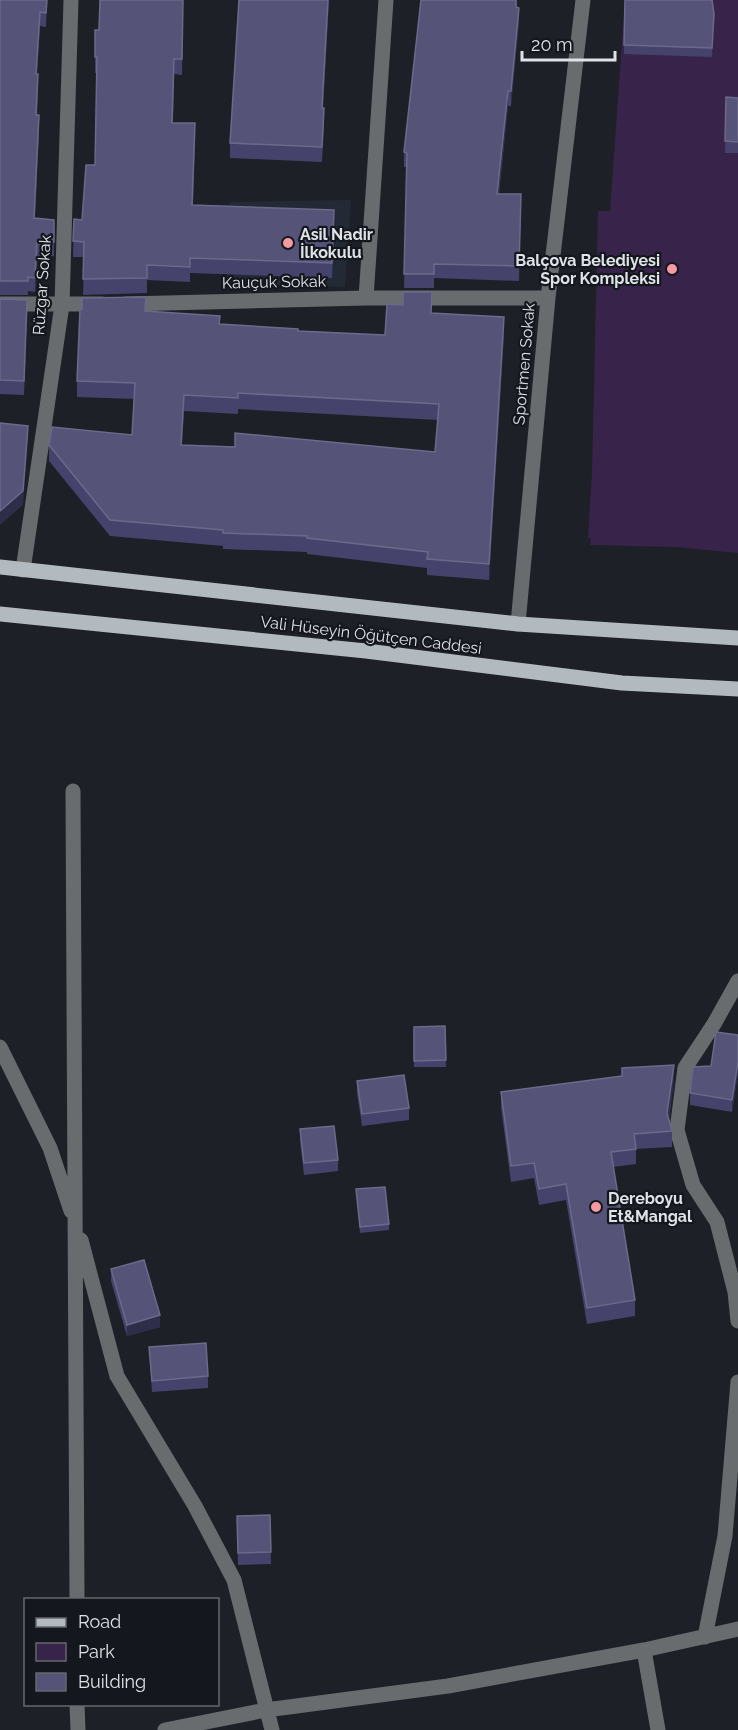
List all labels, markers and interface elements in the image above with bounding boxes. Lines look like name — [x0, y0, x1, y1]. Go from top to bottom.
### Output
scale bar — [522, 24, 615, 62]
text: 20 m — [531, 34, 573, 55]
place label: Asil Nadir İlkokulu — [300, 225, 373, 262]
street label: Rüzgar Sokak — [29, 234, 55, 336]
marker: Asil Nadir İlkokulu — [281, 236, 295, 250]
place label: Balçova Belediyesi Spor Kompleksi — [515, 251, 660, 288]
marker: Balçova Belediyesi Spor Kompleksi — [665, 262, 679, 276]
street label: Kauçuk Sokak — [222, 272, 327, 292]
street label: Sportmen Sokak — [509, 302, 539, 426]
street label: Vali Hüseyin Öğütçen Caddesi — [259, 611, 483, 658]
place label: Dereboyu Et&Mangal — [608, 1189, 693, 1226]
marker: Dereboyu Et&Mangal — [589, 1200, 603, 1214]
legend — [24, 1598, 219, 1706]
text: Road — [78, 1611, 121, 1632]
text: Park — [78, 1641, 115, 1662]
text: Building — [78, 1671, 146, 1692]

